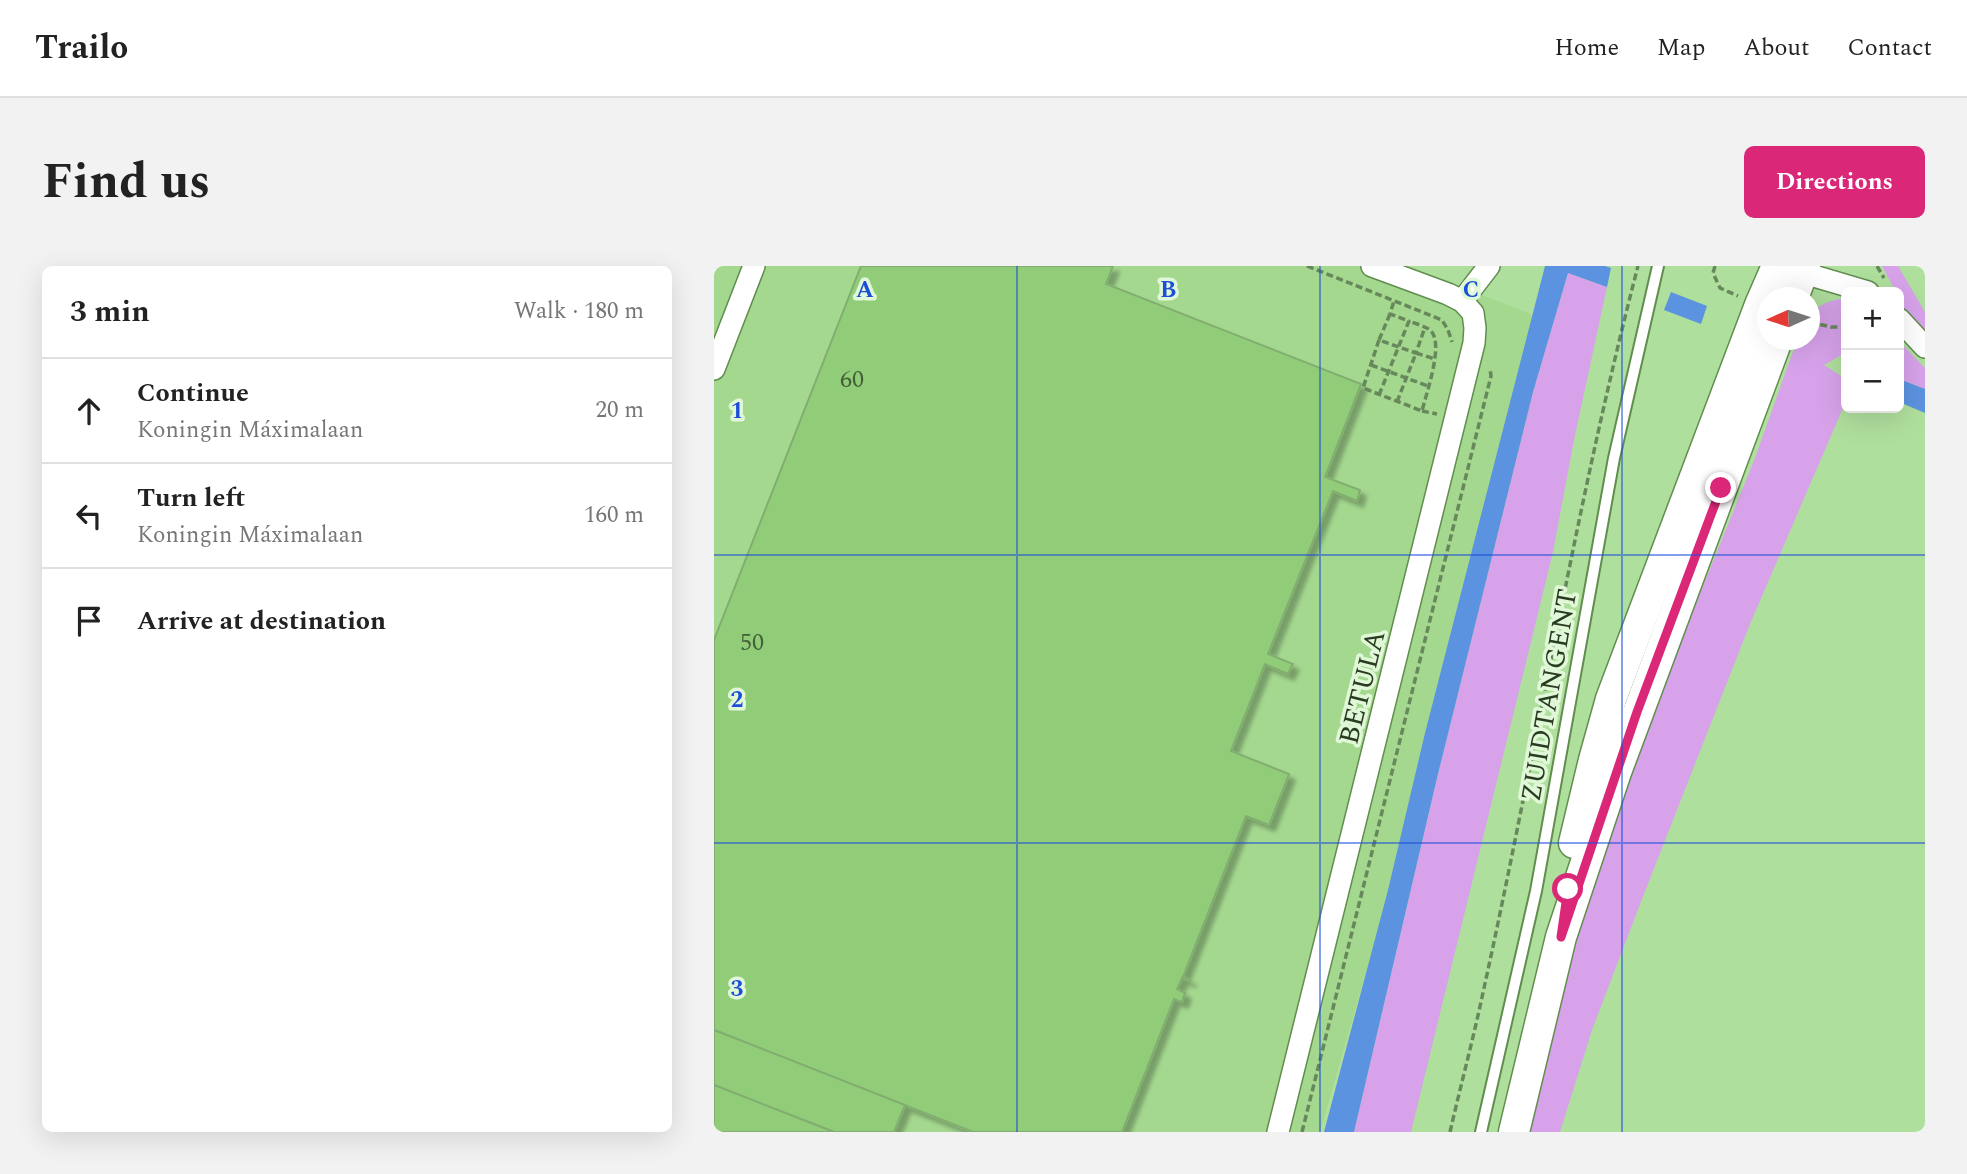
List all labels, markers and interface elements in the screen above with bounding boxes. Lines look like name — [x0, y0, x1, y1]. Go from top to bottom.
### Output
text: Trailo — [35, 23, 128, 73]
text: Home — [1554, 30, 1619, 66]
text: Map — [1657, 30, 1705, 66]
text: About — [1743, 30, 1809, 66]
text: Contact — [1847, 30, 1932, 66]
text: Find us — [42, 145, 210, 220]
button: Directions — [1744, 146, 1925, 218]
text: A — [856, 273, 874, 308]
text: B — [1160, 273, 1176, 308]
text: C — [1463, 273, 1479, 308]
north arrow — [1757, 287, 1820, 350]
map controls — [1841, 287, 1904, 413]
button: + — [1841, 287, 1904, 350]
text: 3 min — [70, 289, 150, 335]
text: Walk · 180 m — [514, 294, 644, 329]
button: − — [1841, 350, 1904, 413]
house number: 60 — [840, 362, 864, 398]
text: Continue — [137, 373, 249, 413]
icon: ahead — [70, 392, 108, 430]
text: 20 m — [595, 393, 644, 428]
text: 1 — [731, 394, 743, 429]
text: Koningin Máximalaan — [137, 413, 363, 448]
route end — [1705, 472, 1736, 503]
text: Turn left — [137, 478, 245, 518]
icon: left — [70, 497, 108, 535]
text: 160 m — [584, 498, 644, 533]
text: Koningin Máximalaan — [137, 518, 363, 553]
street label: ZUIDTANGENT — [1510, 585, 1589, 805]
text: Arrive at destination — [137, 601, 386, 641]
icon: arrive — [70, 602, 108, 640]
house number: 50 — [740, 625, 764, 661]
street label: BETULA — [1328, 626, 1397, 749]
text: 2 — [731, 683, 744, 718]
route start — [1552, 873, 1583, 904]
text: 3 — [731, 972, 744, 1007]

